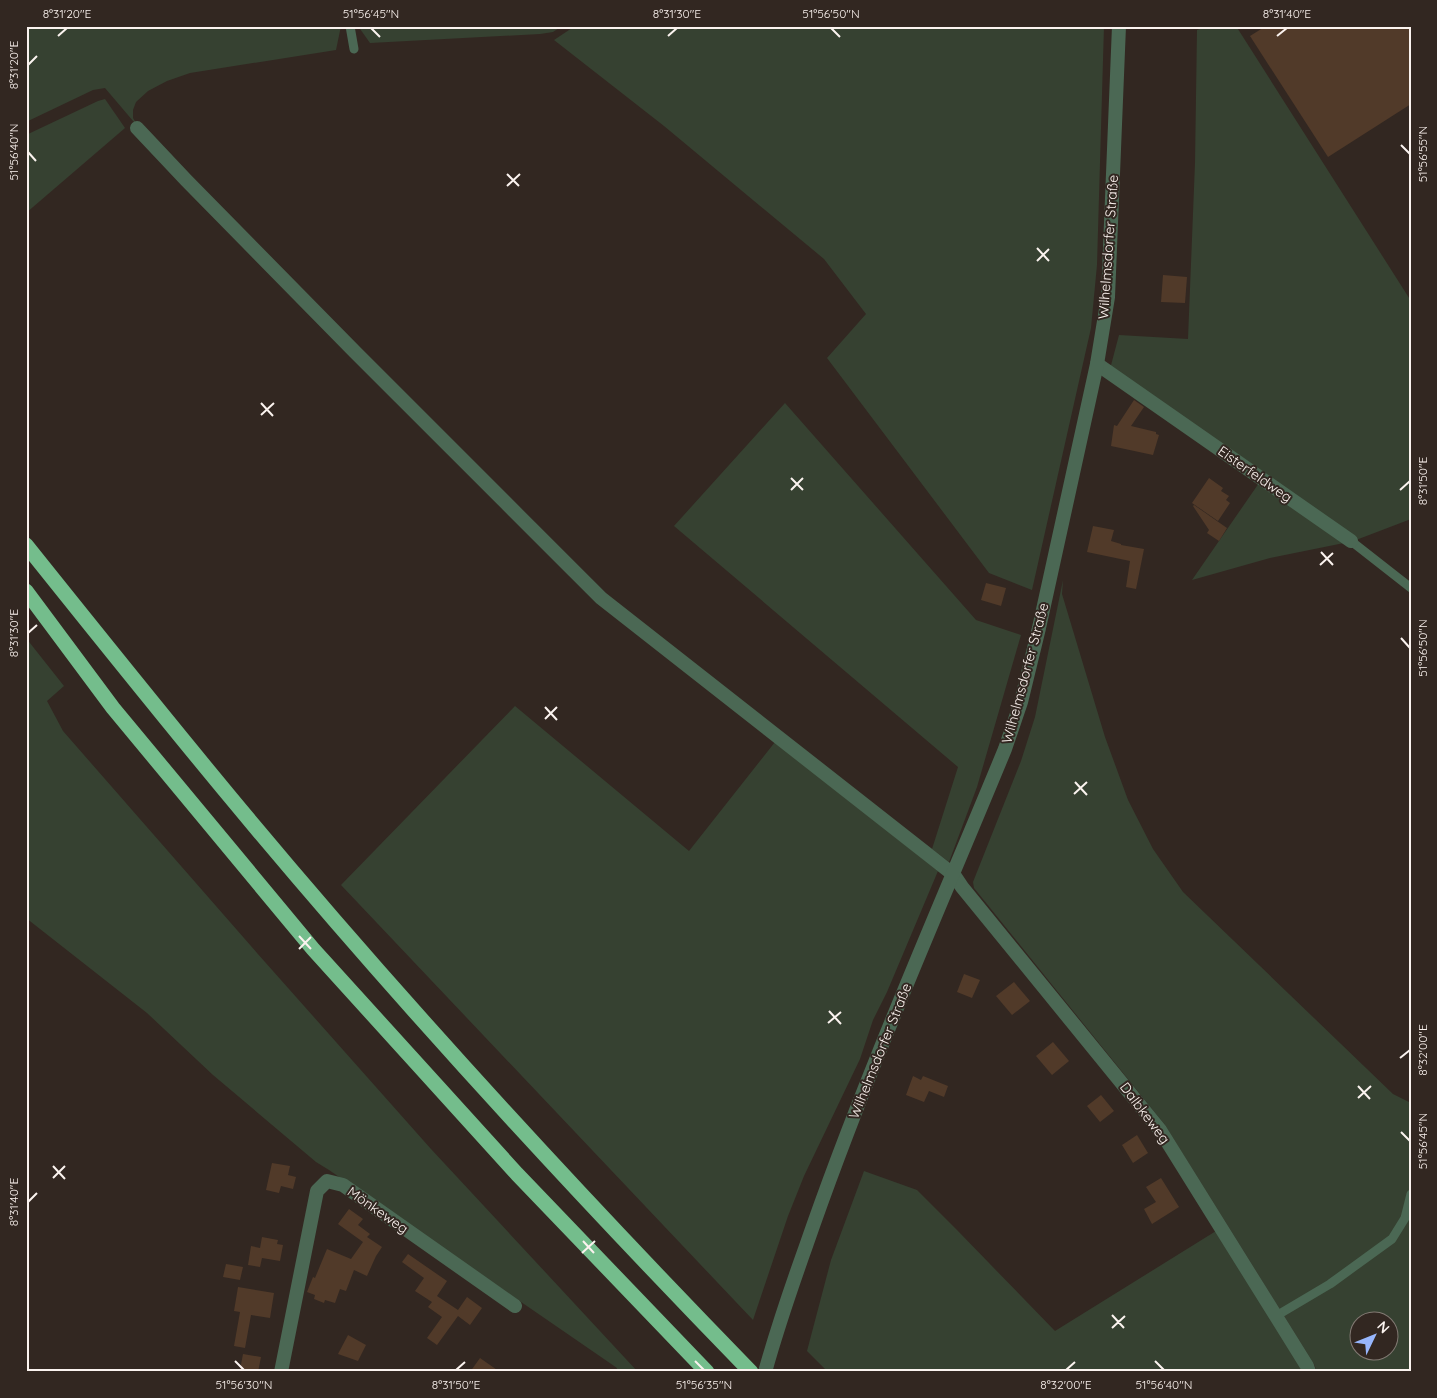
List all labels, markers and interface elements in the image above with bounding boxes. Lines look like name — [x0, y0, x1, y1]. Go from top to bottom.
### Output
text: 8°31'20"E — [43, 6, 92, 21]
text: 51°56'45"N — [343, 6, 399, 21]
text: 8°31'30"E — [653, 6, 701, 21]
text: 51°56'50"N — [802, 6, 860, 21]
text: 8°31'40"E — [1263, 6, 1311, 21]
text: 8°31'20"E — [6, 40, 21, 89]
text: 51°56'40"N — [6, 123, 21, 181]
text: 51°56'55"N — [1415, 126, 1430, 182]
street label: Wilhelmsdorfer Straße — [1094, 174, 1122, 320]
street label: Eisterfeldweg — [1214, 442, 1296, 506]
text: 8°31'50"E — [1415, 457, 1430, 505]
street label: Wilhelmsdorfer Straße — [998, 601, 1052, 745]
text: 8°31'30"E — [6, 609, 21, 657]
text: 51°56'50"N — [1415, 619, 1430, 677]
street label: Wilhelmsdorfer Straße — [845, 980, 916, 1122]
text: 8°32'00"E — [1415, 1024, 1430, 1076]
street label: Dalbkeweg — [1116, 1079, 1174, 1147]
text: 51°56'45"N — [1415, 1113, 1430, 1169]
text: 8°31'40"E — [6, 1178, 21, 1226]
street label: Mönkeweg — [344, 1182, 412, 1238]
north arrow — [1350, 1310, 1400, 1360]
text: N — [1373, 1317, 1394, 1337]
text: 51°56'30"N — [215, 1377, 273, 1392]
text: 8°31'50"E — [432, 1377, 480, 1392]
text: 51°56'35"N — [676, 1377, 732, 1392]
text: 8°32'00"E — [1040, 1377, 1092, 1392]
text: 51°56'40"N — [1135, 1377, 1193, 1392]

